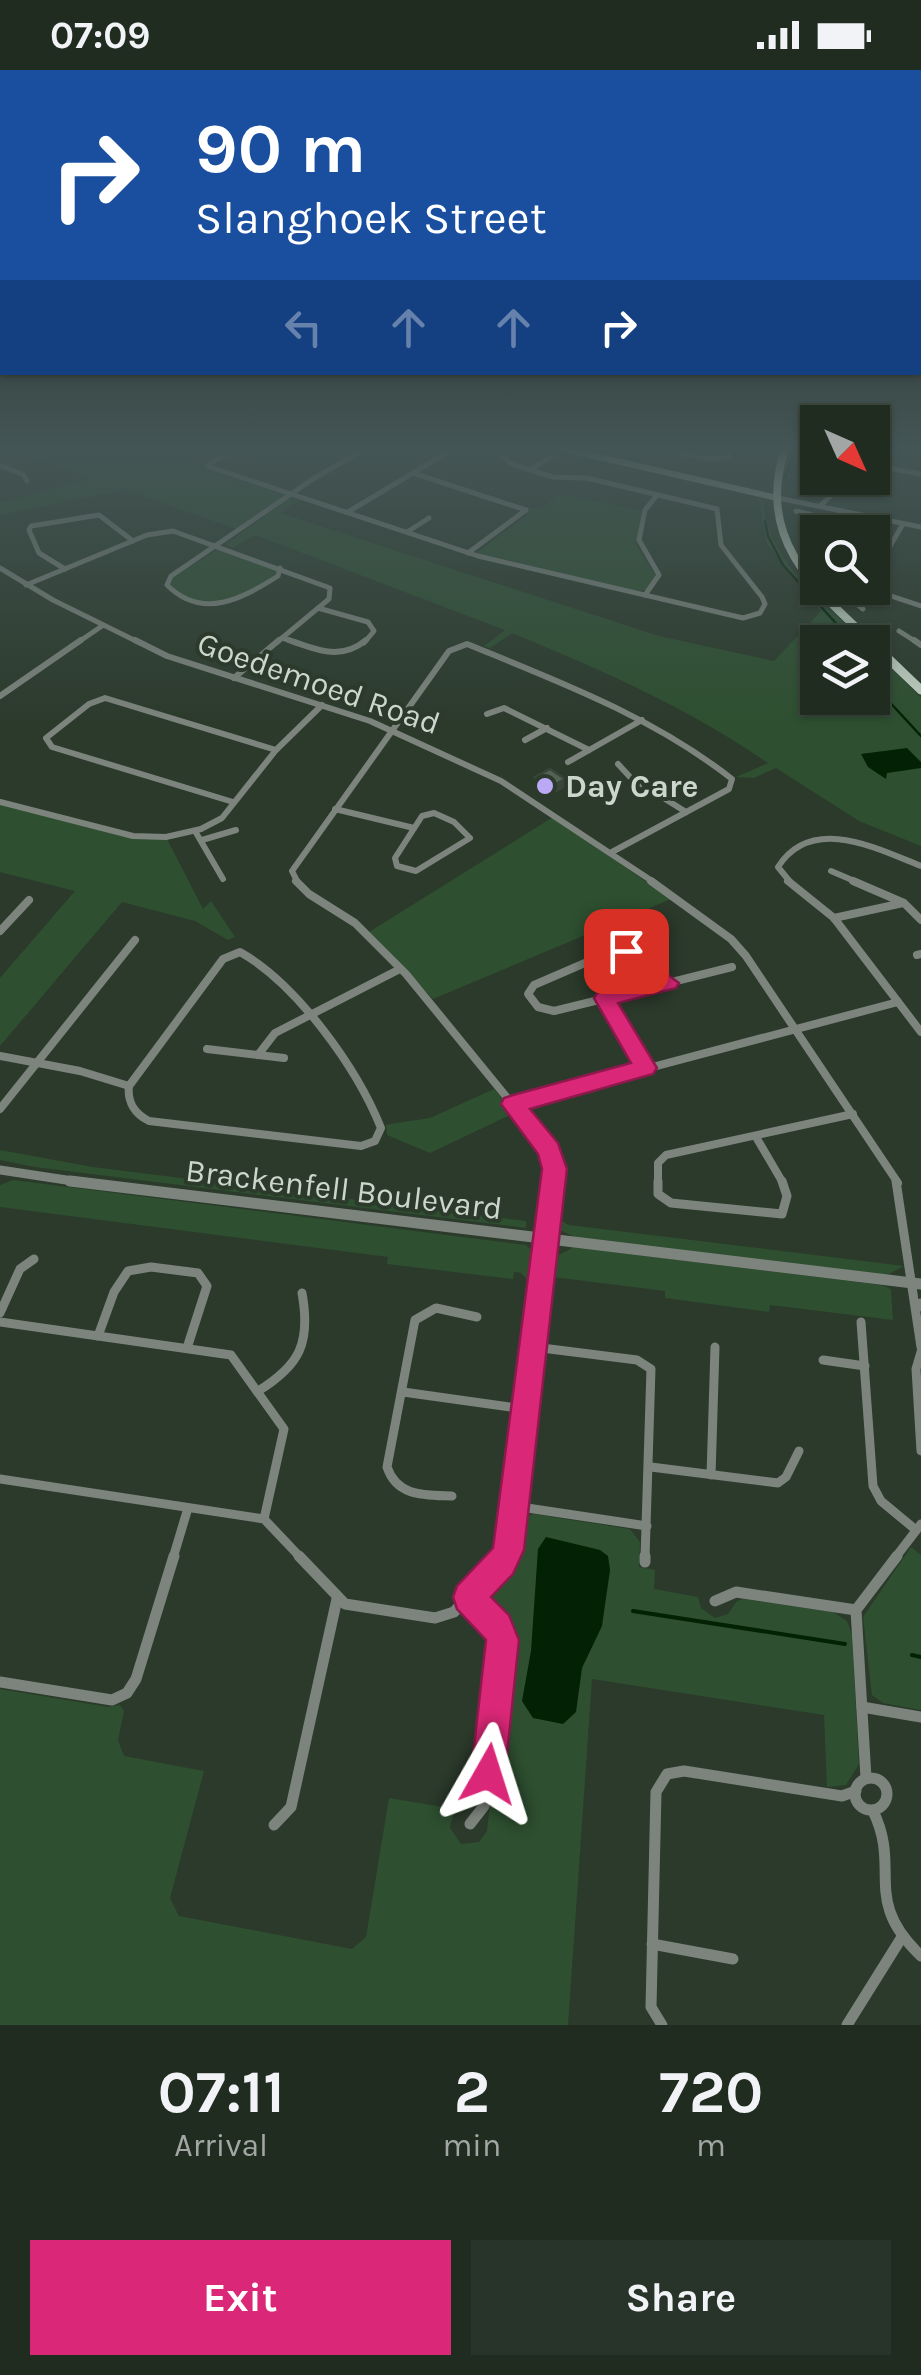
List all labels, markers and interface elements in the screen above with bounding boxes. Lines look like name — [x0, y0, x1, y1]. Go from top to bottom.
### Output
text: 07:09 — [50, 13, 150, 58]
text: 90 m — [195, 108, 366, 190]
icon: right — [30, 110, 160, 240]
text: Slanghoek Street — [195, 192, 547, 244]
icon: left — [276, 300, 331, 355]
icon: ahead — [381, 300, 436, 355]
icon: ahead — [486, 300, 541, 355]
icon: right — [591, 300, 646, 355]
north arrow — [800, 405, 890, 495]
map controls — [800, 405, 890, 715]
button: search — [800, 515, 890, 605]
street label: Goedemoed Road — [193, 625, 445, 742]
button: layers — [800, 625, 890, 715]
place label: Day Care — [565, 768, 698, 805]
marker: Day Care — [534, 775, 556, 797]
pin — [584, 909, 669, 994]
icon: arrive — [599, 924, 654, 979]
street label: Brackenfell Boulevard — [184, 1152, 504, 1227]
position arrow — [436, 1722, 540, 1826]
text: 07:11 — [158, 2057, 285, 2127]
text: 2 — [454, 2057, 490, 2127]
text: 720 — [659, 2057, 763, 2127]
text: Arrival — [174, 2127, 268, 2164]
text: min — [442, 2127, 501, 2164]
text: m — [696, 2127, 726, 2164]
button: Exit — [30, 2240, 451, 2355]
button: Share — [471, 2240, 891, 2355]

